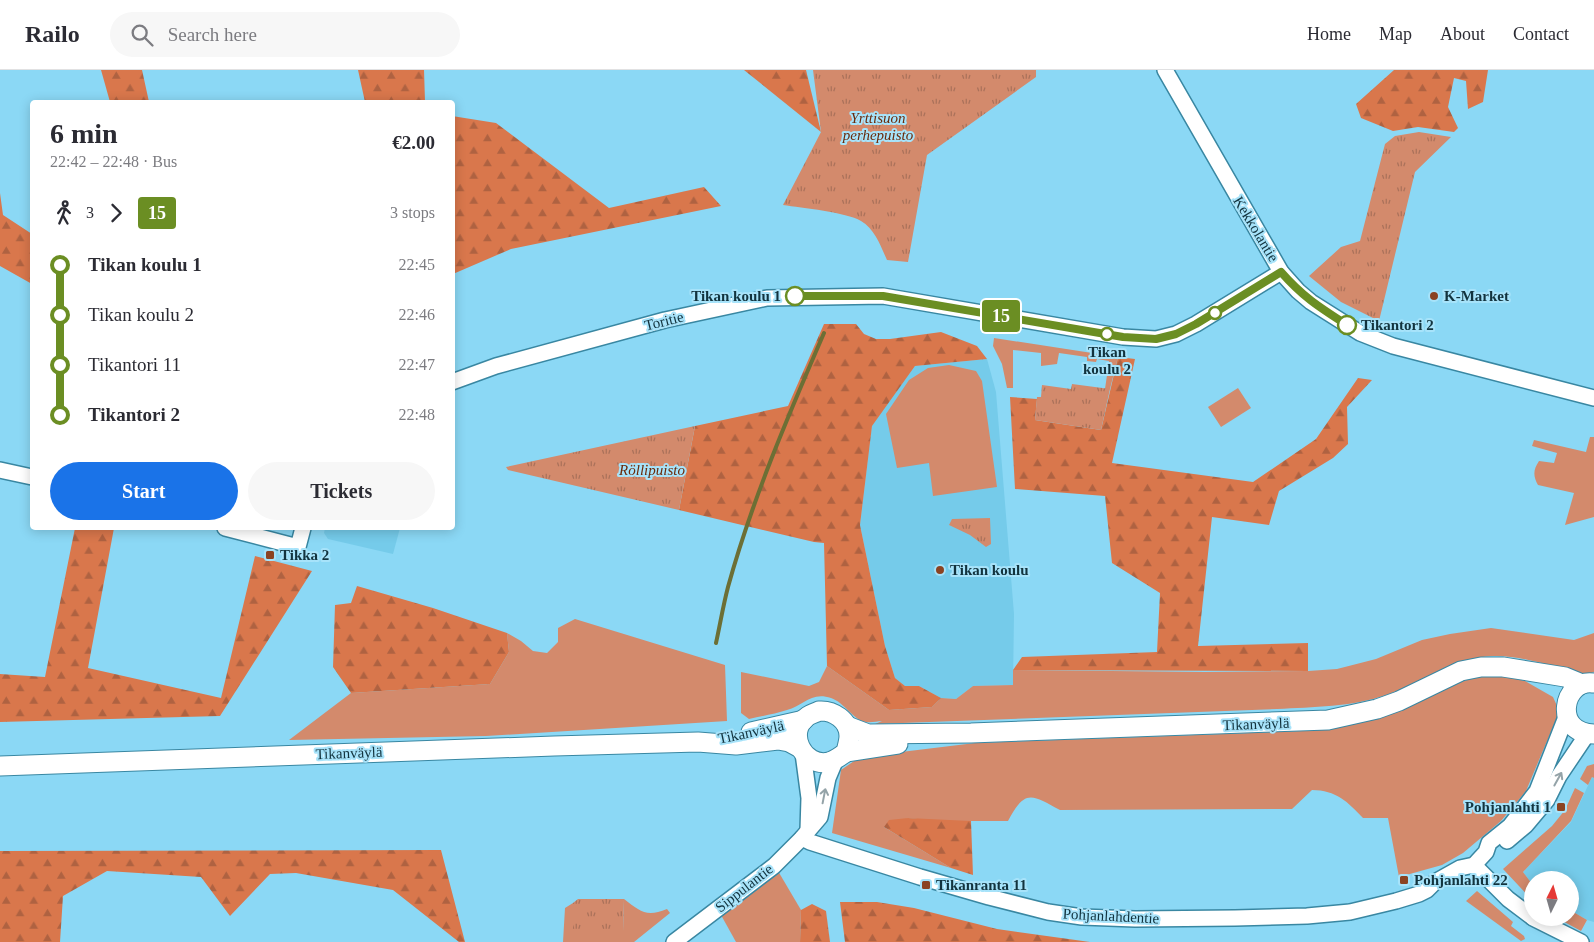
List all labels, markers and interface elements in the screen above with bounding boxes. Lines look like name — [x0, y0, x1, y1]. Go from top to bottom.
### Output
search box — [110, 12, 460, 57]
text: Railo — [25, 21, 80, 47]
icon: search — [128, 21, 156, 49]
text: Search here — [168, 24, 257, 45]
text: Home — [1307, 24, 1351, 44]
text: Map — [1379, 24, 1412, 44]
text: About — [1440, 24, 1485, 44]
text: Contact — [1513, 24, 1569, 44]
park label: Yrttisuon perhepuisto — [842, 110, 914, 143]
text: 6 min — [50, 118, 118, 149]
text: €2.00 — [392, 132, 435, 153]
text: 22:42 – 22:48 · Bus — [50, 153, 177, 170]
street label: Kekkolantie — [1230, 193, 1282, 265]
icon: walk — [50, 199, 78, 227]
icon: forward — [102, 199, 130, 227]
text: 15 — [148, 203, 166, 223]
text: 3 — [86, 204, 94, 221]
text: 3 stops — [390, 204, 435, 221]
text: Tikan koulu 1 — [88, 254, 202, 275]
text: 22:45 — [399, 256, 435, 273]
marker: Tikan koulu 1 — [785, 286, 805, 306]
place label: Tikan koulu 1 — [691, 288, 781, 304]
place label: K-Market — [1444, 288, 1509, 304]
marker: K-Market — [1428, 290, 1440, 302]
line badge: 15 — [978, 300, 1024, 332]
text: Tikan koulu 2 — [88, 304, 194, 325]
text: 22:46 — [399, 306, 435, 323]
text: 15 — [992, 306, 1010, 326]
unlabelled marker — [1208, 306, 1222, 320]
street label: Toritie — [643, 308, 686, 334]
marker: Tikantori 2 — [1337, 315, 1357, 335]
place label: Tikantori 2 — [1361, 317, 1434, 333]
marker: Tikan koulu 2 — [1100, 327, 1114, 341]
place label: Tikan koulu 2 — [1083, 344, 1131, 377]
text: Tikantori 11 — [88, 354, 181, 375]
text: 22:47 — [399, 356, 435, 373]
text: Tikantori 2 — [88, 404, 180, 425]
text: 22:48 — [399, 406, 435, 423]
button: Start — [50, 462, 238, 520]
button: Tickets — [248, 462, 435, 520]
park label: Röllipuisto — [618, 462, 685, 478]
place label: Tikka 2 — [280, 547, 329, 563]
marker: Tikka 2 — [264, 549, 276, 561]
place label: Tikan koulu — [950, 562, 1029, 578]
marker: Tikan koulu — [934, 564, 946, 576]
street label: Tikanväylä — [1222, 715, 1290, 733]
street label: Tikanväylä — [717, 717, 786, 747]
street label: Tikanväylä — [315, 744, 383, 762]
one-way arrow — [1553, 772, 1563, 787]
one-way arrow — [820, 788, 829, 804]
place label: Pohjanlahti 1 — [1465, 799, 1551, 815]
marker: Pohjanlahti 1 — [1555, 801, 1567, 813]
street label: Sippulantie — [712, 860, 776, 915]
north arrow — [1524, 871, 1579, 926]
map controls — [1524, 871, 1579, 926]
place label: Pohjanlahti 22 — [1414, 872, 1508, 888]
marker: Pohjanlahti 22 — [1398, 874, 1410, 886]
place label: Tikanranta 11 — [936, 877, 1027, 893]
marker: Tikanranta 11 — [920, 879, 932, 891]
street label: Pohjanlahdentie — [1062, 905, 1160, 927]

